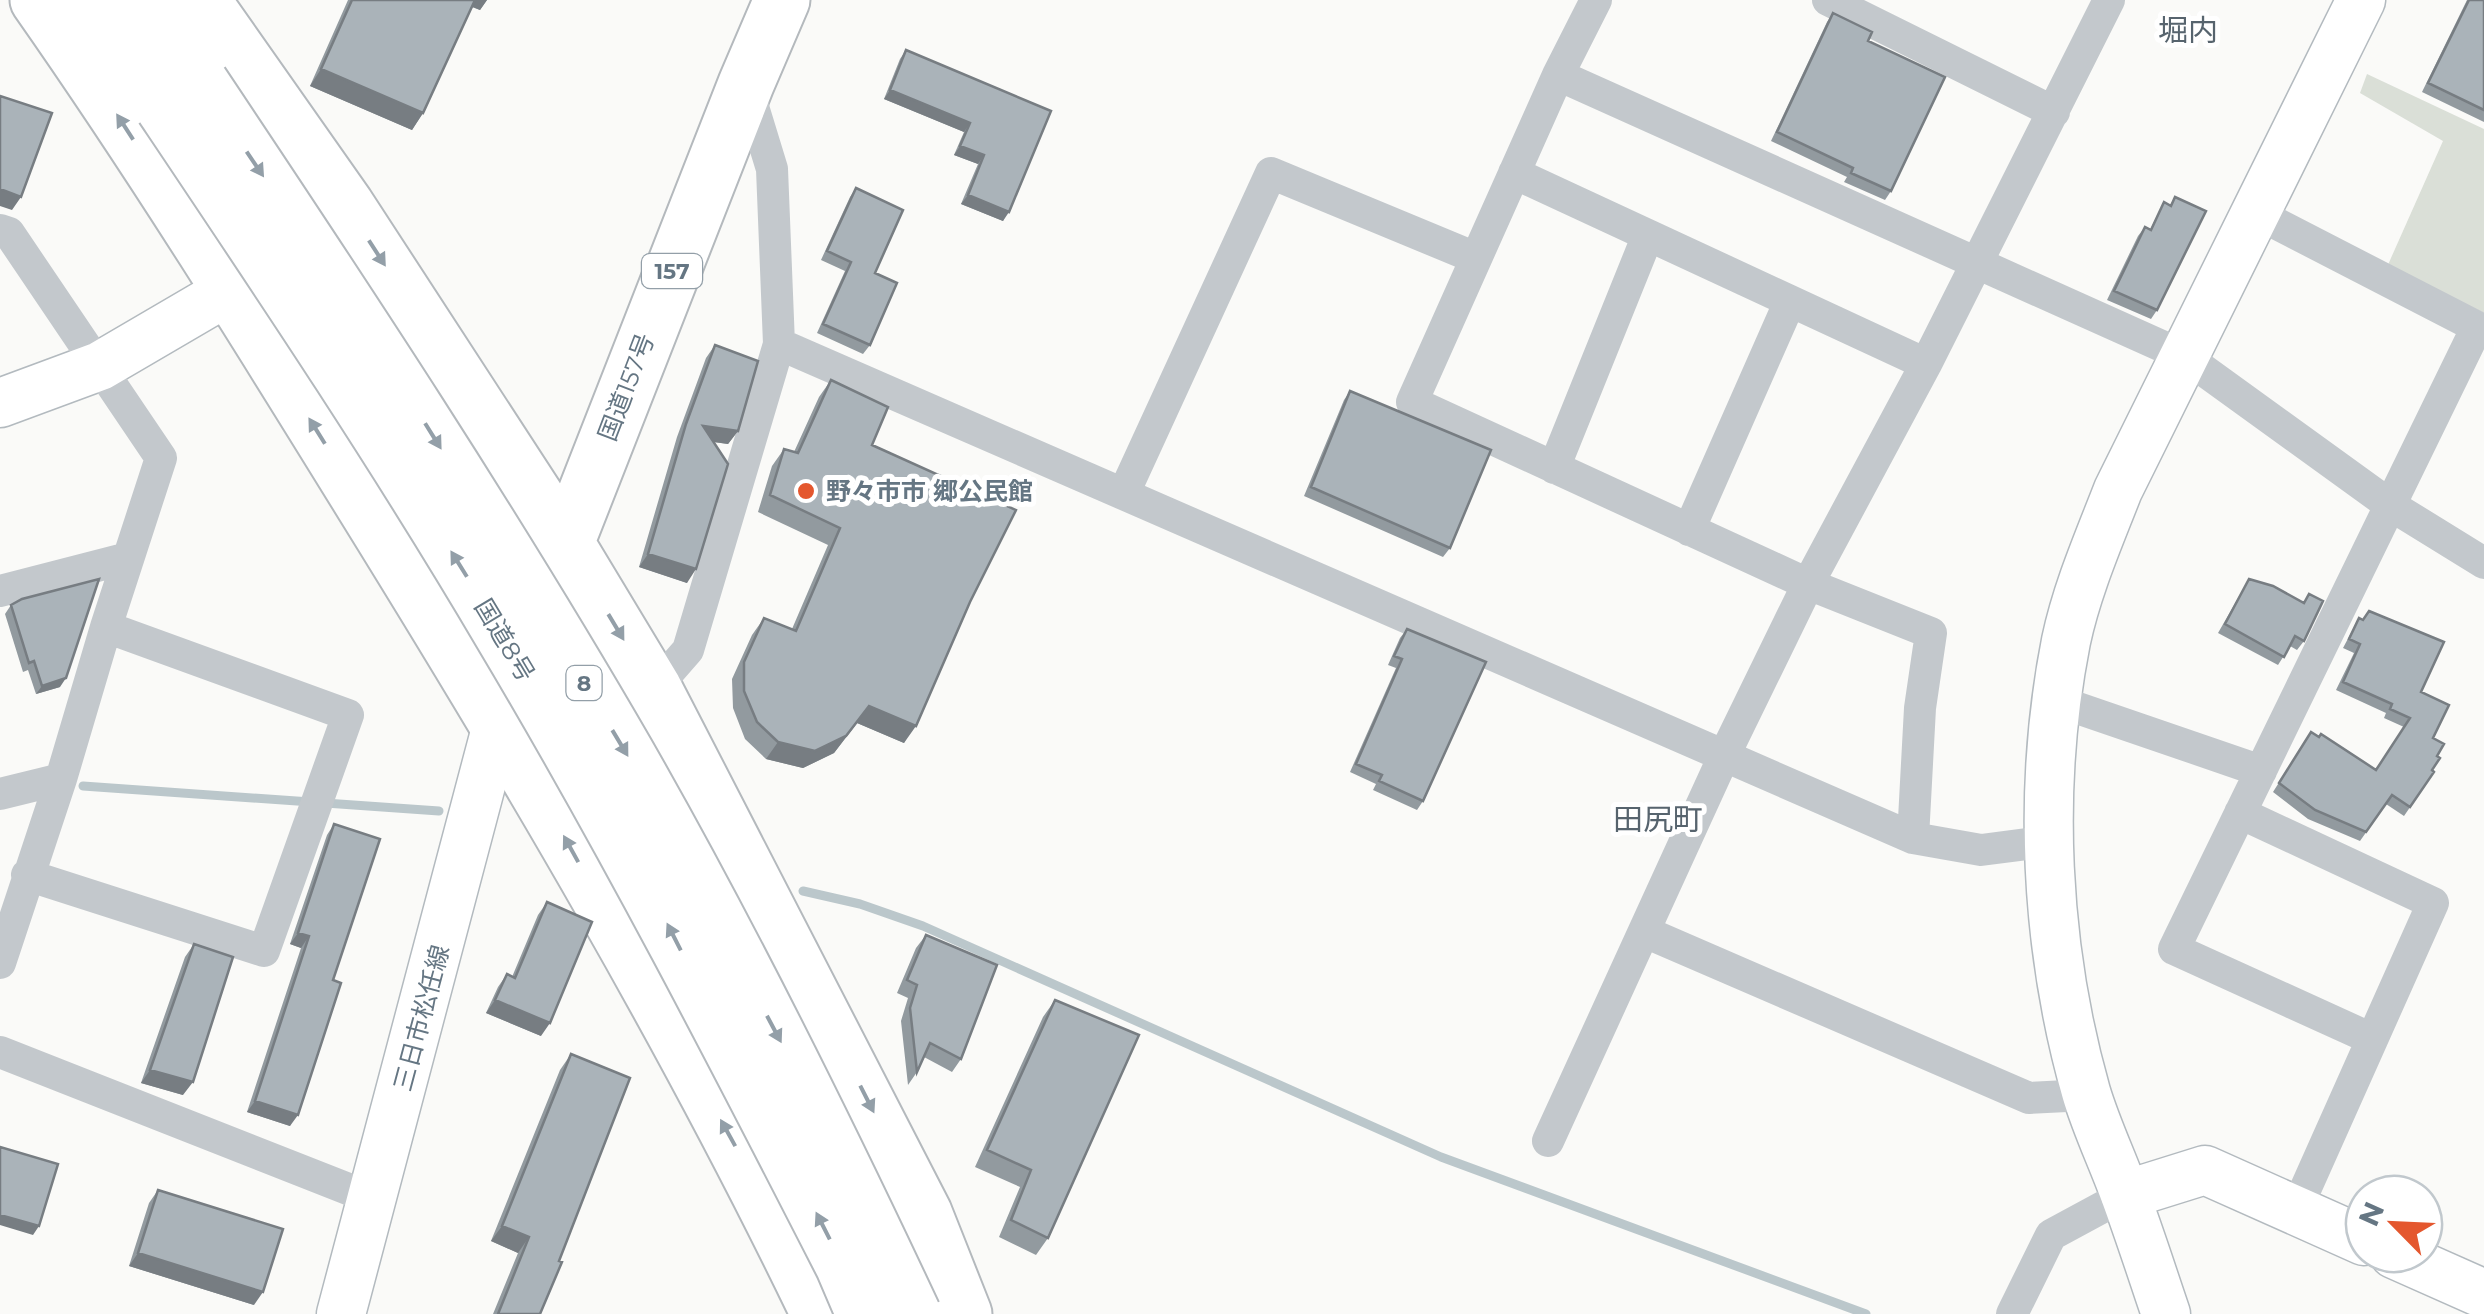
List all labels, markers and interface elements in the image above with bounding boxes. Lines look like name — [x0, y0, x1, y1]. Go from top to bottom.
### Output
district label: 堀内 — [2158, 12, 2218, 49]
one-way arrow — [116, 113, 134, 140]
one-way arrow — [245, 150, 264, 177]
one-way arrow — [368, 239, 386, 266]
road number: 157 — [642, 254, 702, 288]
street label: 国道157号 — [592, 329, 660, 445]
one-way arrow — [309, 417, 327, 445]
one-way arrow — [423, 422, 441, 450]
place label: 野々市市 郷公民館 — [826, 476, 1033, 506]
marker: 野々市市 郷公民館 — [795, 480, 817, 502]
one-way arrow — [451, 551, 469, 578]
street label: 国道8号 — [469, 593, 541, 687]
one-way arrow — [607, 613, 625, 641]
road number: 8 — [566, 666, 602, 700]
one-way arrow — [611, 729, 628, 757]
district label: 田尻町 — [1613, 801, 1703, 838]
one-way arrow — [562, 835, 580, 863]
one-way arrow — [666, 922, 683, 951]
street label: 三日市松任線 — [387, 942, 455, 1094]
one-way arrow — [765, 1015, 782, 1044]
one-way arrow — [858, 1085, 875, 1114]
one-way arrow — [719, 1119, 736, 1148]
north arrow — [2344, 1174, 2444, 1274]
text: N — [2351, 1197, 2391, 1231]
one-way arrow — [815, 1211, 832, 1240]

